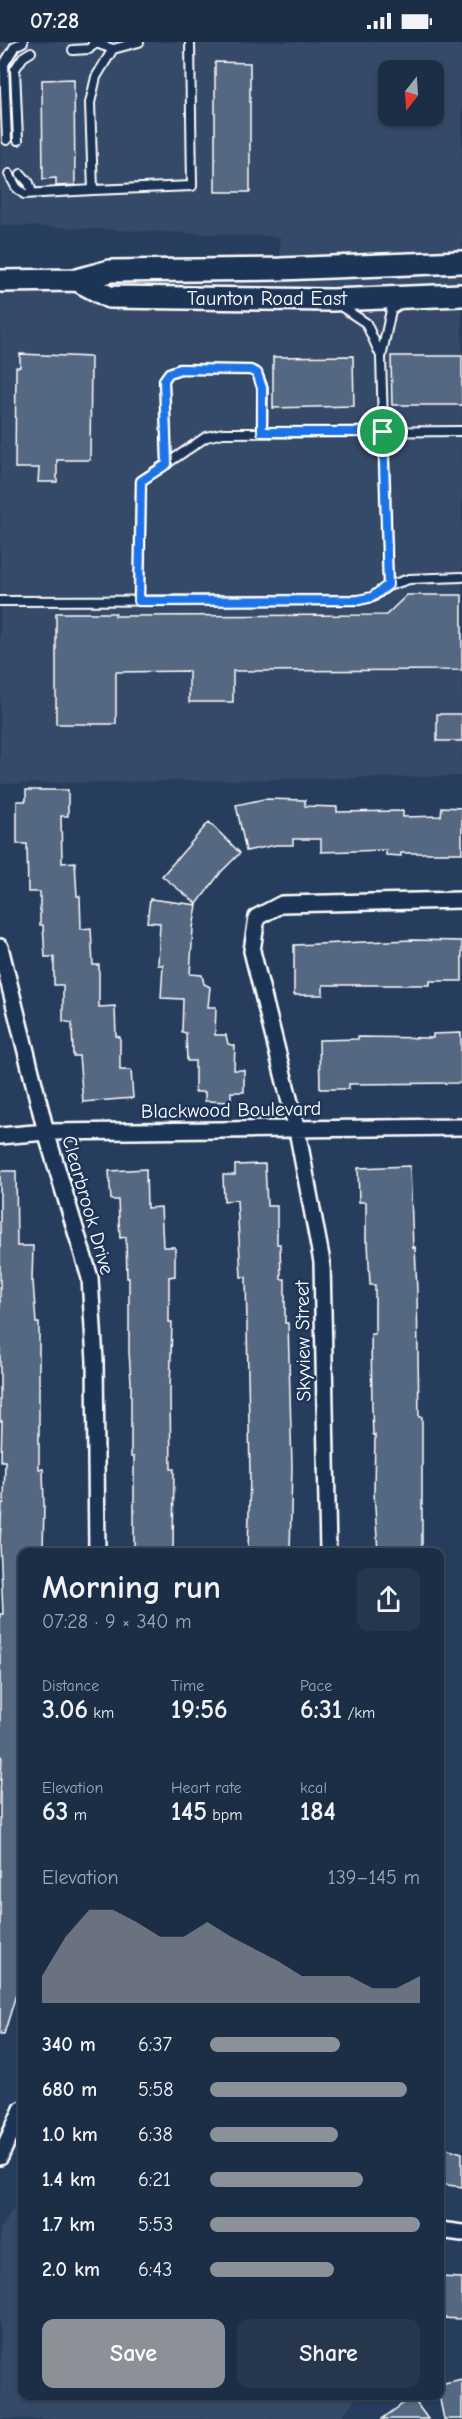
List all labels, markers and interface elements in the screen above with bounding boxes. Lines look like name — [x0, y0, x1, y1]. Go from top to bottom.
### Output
text: 07:28 — [30, 8, 79, 34]
north arrow — [378, 60, 444, 126]
map controls — [378, 60, 444, 126]
street label: Taunton Road East — [187, 287, 348, 310]
pin — [357, 406, 408, 457]
icon: arrive — [366, 415, 399, 448]
street label: Blackwood Boulevard — [141, 1097, 321, 1123]
street label: Clearbrook Drive — [57, 1133, 119, 1277]
street label: Skyview Street — [290, 1279, 316, 1402]
text: Morning run — [42, 1568, 221, 1606]
button: share — [357, 1568, 420, 1631]
text: 07:28 · 9 × 340 m — [42, 1610, 192, 1633]
text: Distance — [42, 1677, 99, 1695]
text: Time — [171, 1677, 204, 1695]
text: Pace — [300, 1677, 332, 1695]
text: 3.06 — [42, 1695, 88, 1725]
text: 19:56 — [171, 1695, 228, 1725]
text: 6:31 — [300, 1695, 342, 1725]
text: km — [88, 1704, 114, 1722]
text: /km — [342, 1704, 375, 1722]
text: Elevation — [42, 1779, 103, 1797]
text: Heart rate — [171, 1779, 242, 1797]
text: kcal — [300, 1779, 327, 1797]
text: 63 — [42, 1797, 68, 1827]
text: 145 — [171, 1797, 207, 1827]
text: 184 — [300, 1797, 336, 1827]
text: m — [68, 1806, 87, 1824]
text: bpm — [207, 1806, 243, 1824]
text: Elevation — [42, 1866, 119, 1889]
text: 139–145 m — [328, 1866, 420, 1889]
text: 340 m — [42, 2033, 96, 2056]
text: 6:37 — [138, 2033, 172, 2056]
text: 680 m — [42, 2078, 97, 2101]
text: 5:58 — [138, 2078, 174, 2101]
text: 1.0 km — [42, 2123, 98, 2146]
text: 6:38 — [138, 2123, 173, 2146]
text: 1.4 km — [42, 2168, 96, 2191]
text: 6:21 — [138, 2168, 171, 2191]
text: 1.7 km — [42, 2213, 95, 2236]
text: 5:53 — [138, 2213, 173, 2236]
text: 2.0 km — [42, 2258, 100, 2281]
text: 6:43 — [138, 2258, 172, 2281]
button: Save — [42, 2319, 225, 2388]
button: Share — [237, 2319, 420, 2388]

